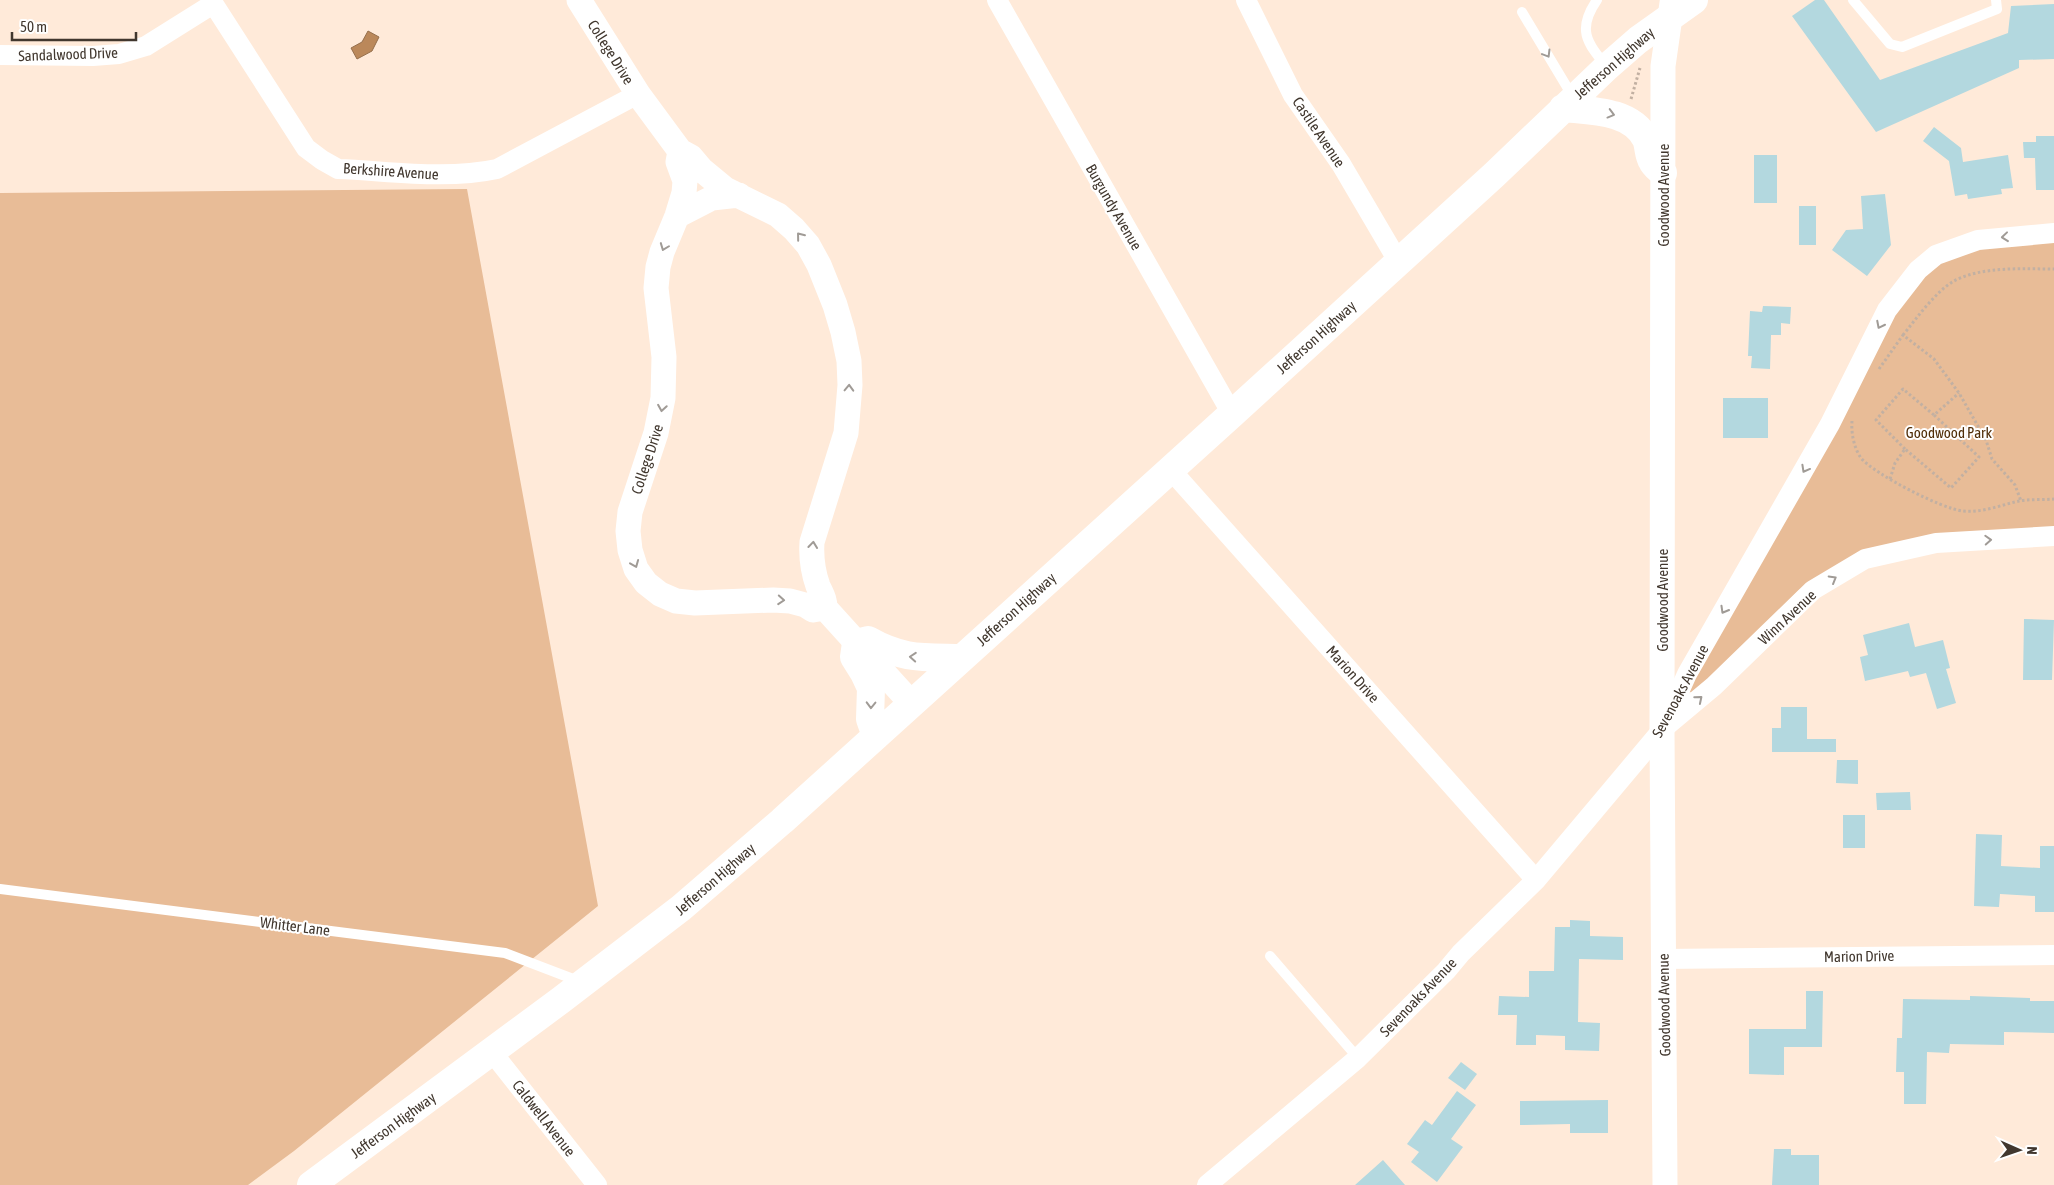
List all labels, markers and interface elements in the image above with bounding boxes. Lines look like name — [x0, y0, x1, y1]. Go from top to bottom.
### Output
scale bar — [12, 10, 136, 42]
street label: College Drive — [585, 17, 638, 87]
text: 50 m — [20, 18, 47, 35]
street label: Jefferson Highway — [1570, 24, 1658, 102]
street label: Sandalwood Drive — [18, 44, 118, 64]
one-way arrow — [1541, 48, 1551, 57]
street label: Castile Avenue — [1289, 94, 1349, 170]
one-way arrow — [1606, 109, 1614, 119]
street label: Goodwood Avenue — [1655, 143, 1672, 246]
street label: Berkshire Avenue — [343, 159, 440, 183]
street label: Burgundy Avenue — [1083, 161, 1145, 253]
one-way arrow — [2001, 231, 2009, 242]
one-way arrow — [797, 233, 805, 242]
one-way arrow — [660, 242, 670, 251]
street label: Jefferson Highway — [1273, 297, 1359, 377]
one-way arrow — [1876, 320, 1886, 329]
one-way arrow — [844, 383, 855, 391]
one-way arrow — [657, 403, 667, 412]
street label: College Drive — [628, 422, 666, 496]
park label: Goodwood Park — [1906, 424, 1993, 441]
one-way arrow — [1801, 463, 1811, 472]
one-way arrow — [1984, 535, 1992, 546]
one-way arrow — [807, 541, 818, 549]
street label: Goodwood Avenue — [1654, 548, 1671, 651]
one-way arrow — [629, 559, 640, 568]
street label: Jefferson Highway — [973, 569, 1059, 649]
one-way arrow — [1827, 575, 1836, 585]
street label: Winn Avenue — [1755, 586, 1819, 648]
one-way arrow — [777, 595, 785, 606]
one-way arrow — [1721, 605, 1731, 614]
street label: Marion Drive — [1323, 642, 1383, 706]
street label: Sevenoaks Avenue — [1648, 642, 1712, 740]
one-way arrow — [909, 651, 917, 662]
one-way arrow — [1694, 695, 1703, 704]
one-way arrow — [866, 702, 876, 709]
street label: Jefferson Highway — [671, 840, 759, 918]
street label: Whitter Lane — [259, 913, 331, 939]
street label: Marion Drive — [1824, 947, 1895, 965]
street label: Goodwood Avenue — [1655, 953, 1673, 1057]
street label: Sevenoaks Avenue — [1376, 954, 1460, 1040]
street label: Caldwell Avenue — [509, 1077, 579, 1160]
street label: Jefferson Highway — [347, 1089, 439, 1161]
north arrow — [1994, 1125, 2044, 1175]
text: N — [2024, 1146, 2040, 1155]

